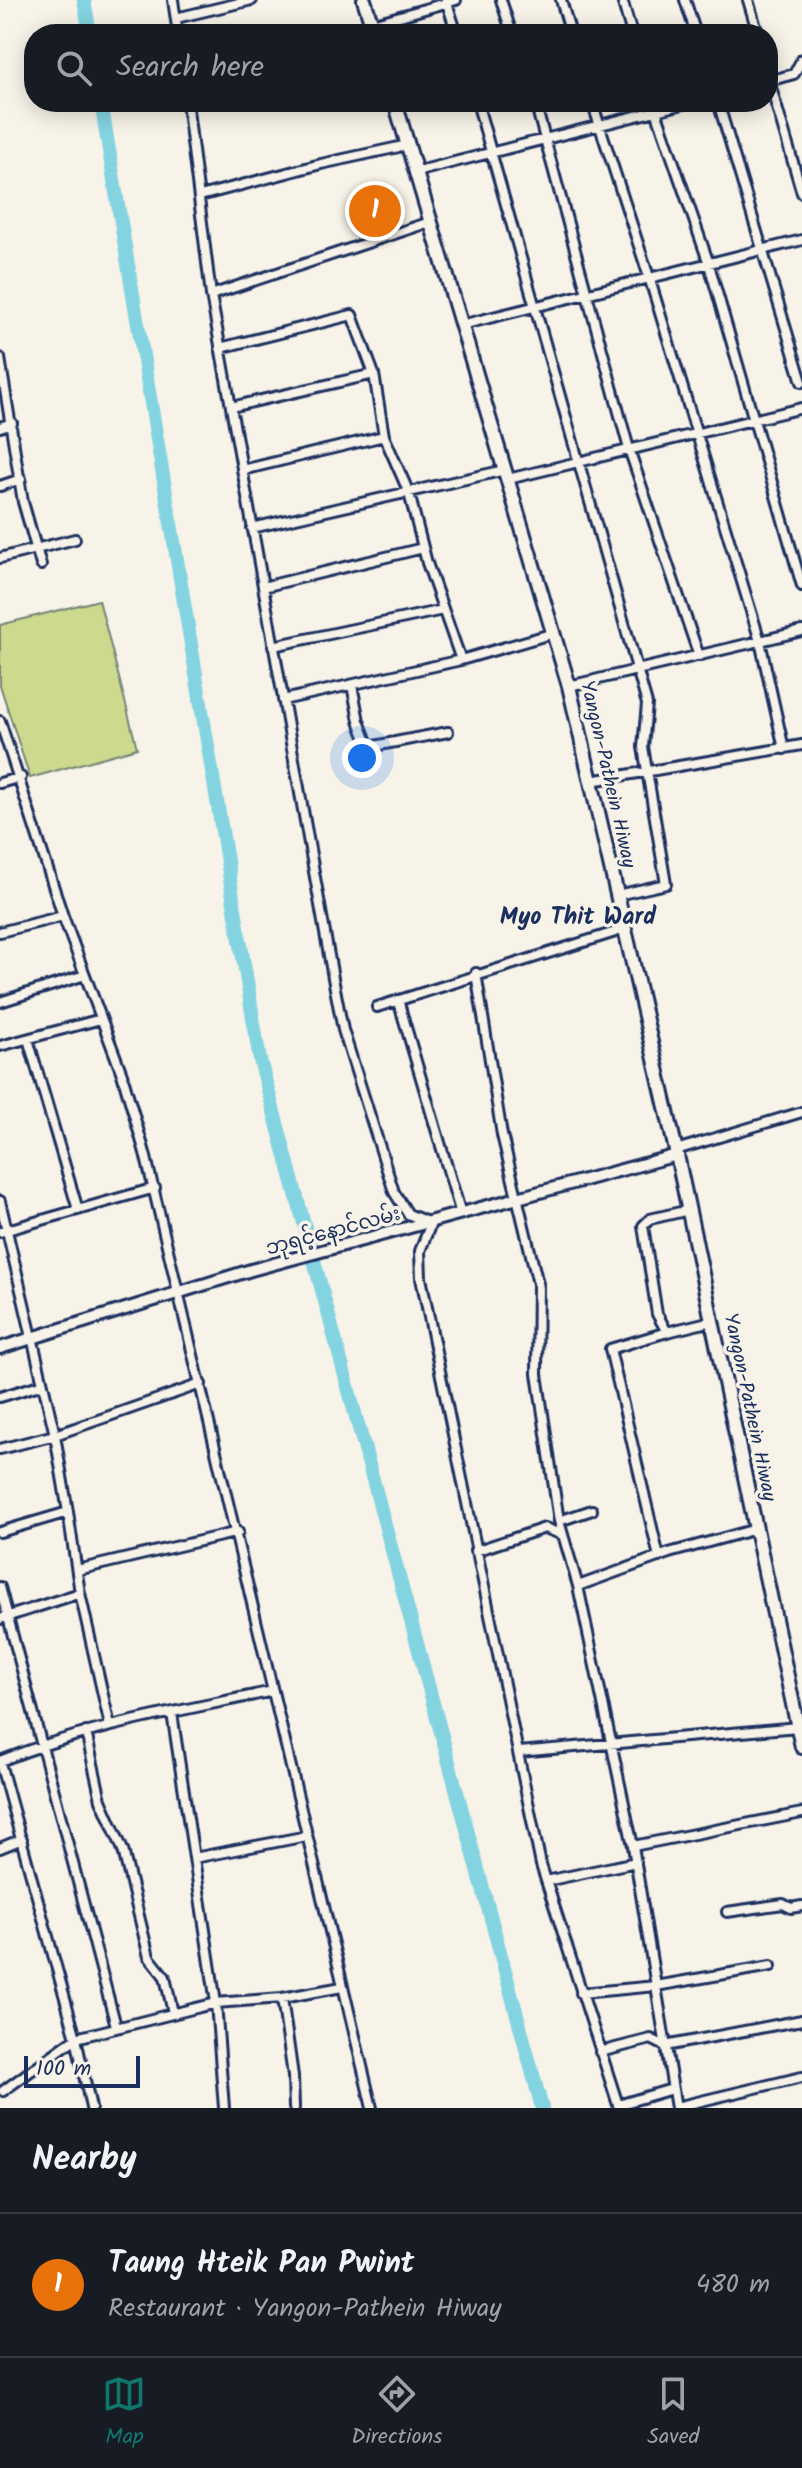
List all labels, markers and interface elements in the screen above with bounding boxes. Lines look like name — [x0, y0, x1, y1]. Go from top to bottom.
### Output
search box — [24, 24, 778, 112]
text: Search here — [116, 44, 264, 92]
icon: search — [52, 46, 96, 90]
pin: 1 — [349, 181, 401, 241]
street label: Yangon-Pathein Hiway — [570, 678, 644, 872]
your location — [342, 738, 382, 778]
district label: Myo Thit Ward — [500, 898, 657, 937]
street label: ဘုရင့်နောင်လမ်း — [263, 1199, 404, 1265]
street label: Yangon-Pathein Hiway — [713, 1310, 785, 1505]
scale bar — [24, 2052, 140, 2088]
text: 100 m — [36, 2052, 91, 2087]
text: Nearby — [32, 2133, 137, 2187]
text: Taung Hteik Pan Pwint — [108, 2240, 414, 2288]
text: 1 — [54, 2264, 62, 2306]
text: 480 m — [696, 2264, 770, 2306]
text: Restaurant · Yangon-Pathein Hiway — [108, 2288, 501, 2330]
tab: Map — [102, 2372, 146, 2455]
tab: Directions — [351, 2372, 443, 2455]
tab: Saved — [647, 2372, 700, 2455]

